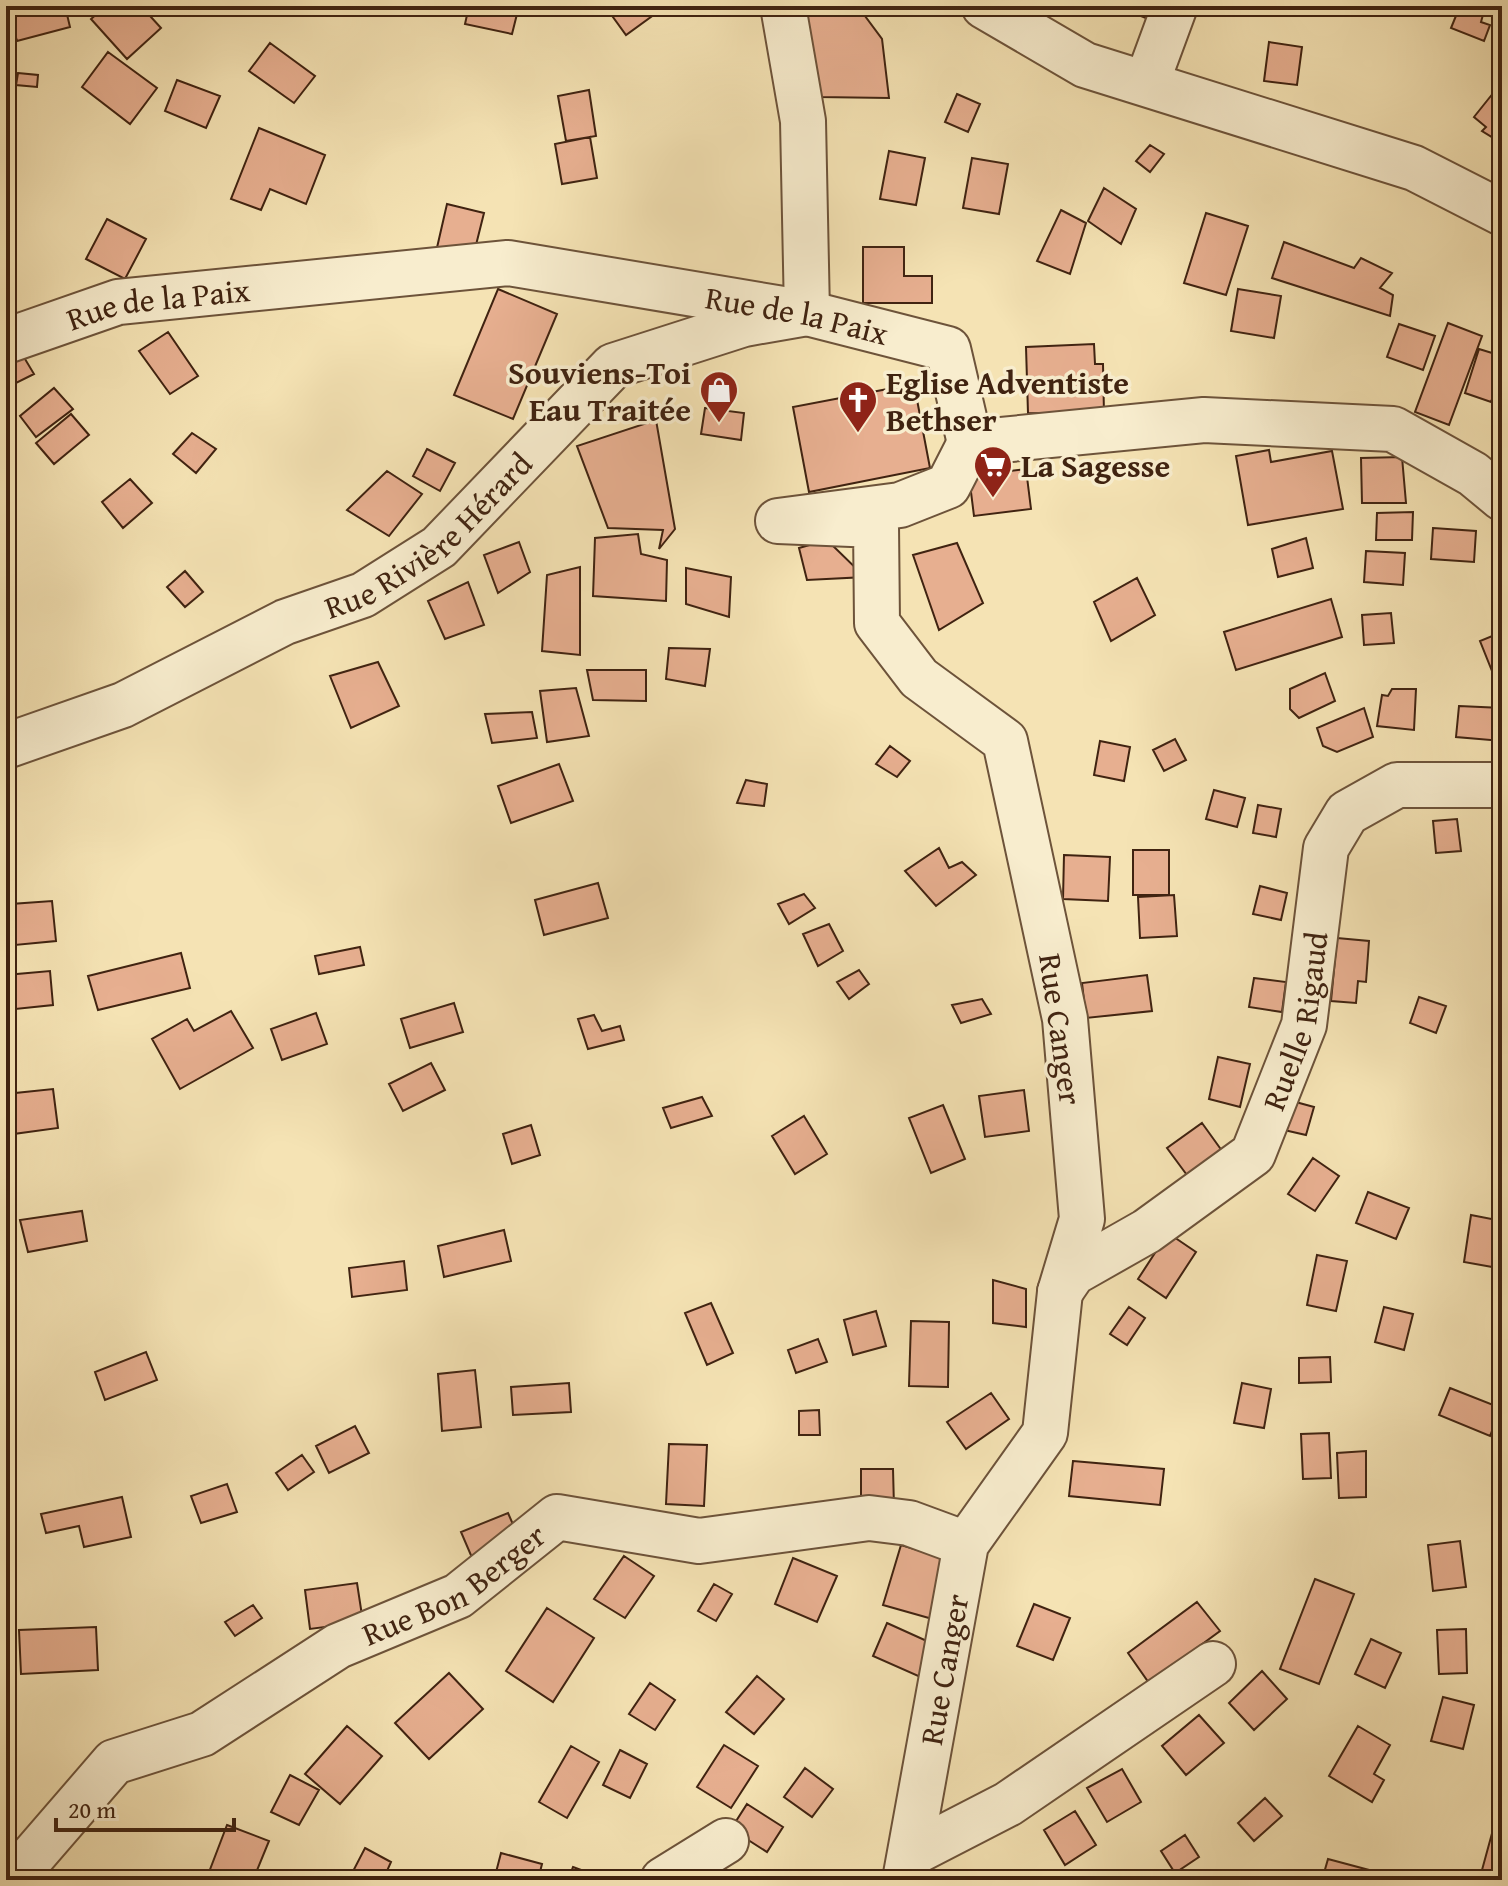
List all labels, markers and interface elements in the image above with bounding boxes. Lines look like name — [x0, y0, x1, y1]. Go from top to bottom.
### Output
street label: Rue de la Paix — [60, 265, 253, 342]
street label: Rue de la Paix — [702, 273, 894, 357]
place label: Souviens-Toi Eau Traitée — [508, 349, 691, 433]
place label: Eglise Adventiste Bethser — [886, 359, 1129, 443]
shop icon: Souviens-Toi Eau Traitée — [698, 369, 740, 424]
church icon: Eglise Adventiste Bethser — [837, 379, 879, 434]
street label: Rue Rivière Hérard — [318, 441, 542, 630]
place label: La Sagesse — [1021, 442, 1170, 489]
supermarket icon: La Sagesse — [972, 444, 1014, 499]
street label: Ruelle Rigaud — [1249, 929, 1339, 1117]
street label: Rue Canger — [1027, 950, 1095, 1108]
street label: Rue Bon Berger — [355, 1512, 555, 1657]
street label: Rue Canger — [906, 1590, 980, 1749]
scale bar — [56, 1782, 234, 1832]
text: 20 m — [68, 1792, 116, 1827]

